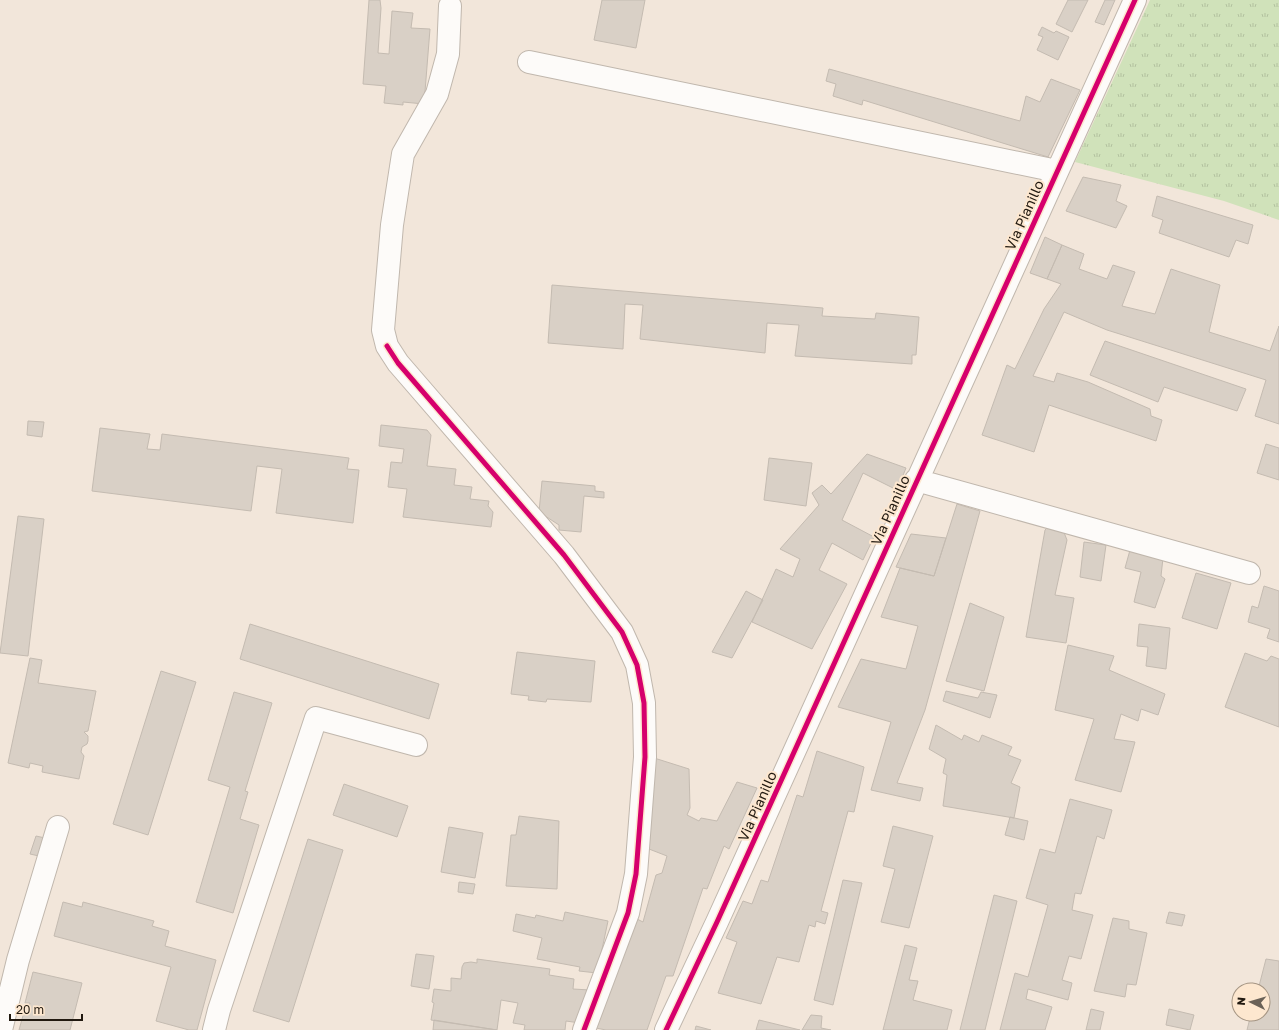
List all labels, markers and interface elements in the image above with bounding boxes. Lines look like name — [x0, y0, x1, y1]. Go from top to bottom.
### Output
street label: Via Pianillo — [1001, 177, 1047, 253]
street label: Via Pianillo — [867, 472, 913, 548]
street label: Via Pianillo — [734, 768, 780, 844]
north arrow — [1231, 982, 1271, 1022]
scale bar — [10, 996, 82, 1022]
text: N — [1234, 996, 1247, 1006]
text: 20 m — [16, 1002, 44, 1017]

